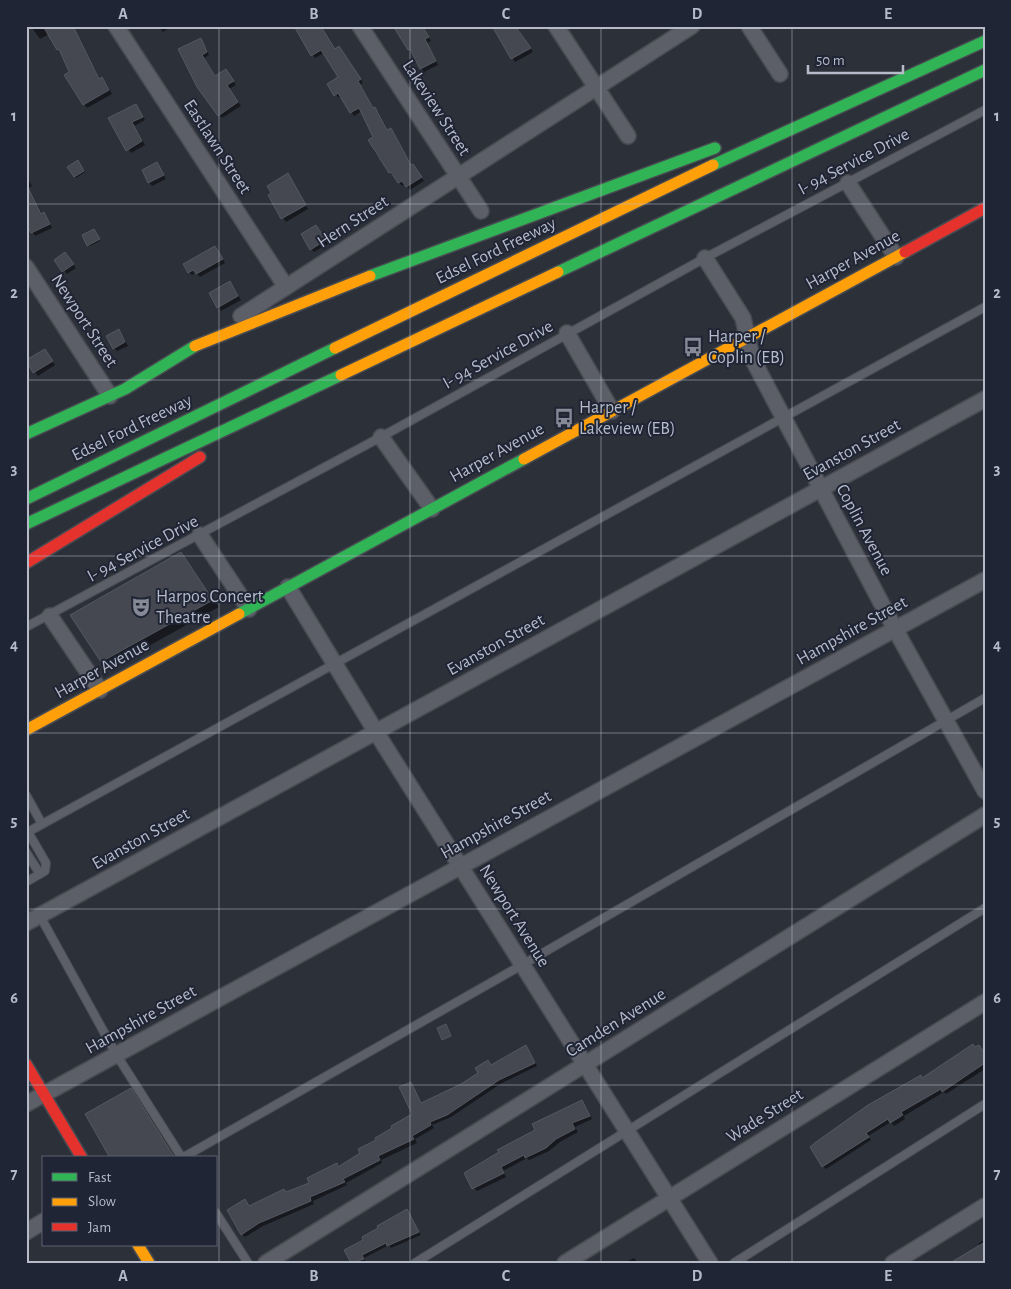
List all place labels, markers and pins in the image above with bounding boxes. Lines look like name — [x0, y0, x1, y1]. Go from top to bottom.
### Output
place label: Harper / Coplin (EB) — [708, 328, 785, 367]
bus stop icon: Harper / Coplin (EB) — [682, 336, 704, 358]
place label: Harper / Lakeview (EB) — [579, 399, 675, 438]
bus stop icon: Harper / Lakeview (EB) — [553, 407, 575, 429]
place label: Harpos Concert Theatre — [156, 588, 264, 627]
theatre icon: Harpos Concert Theatre — [130, 596, 152, 618]

